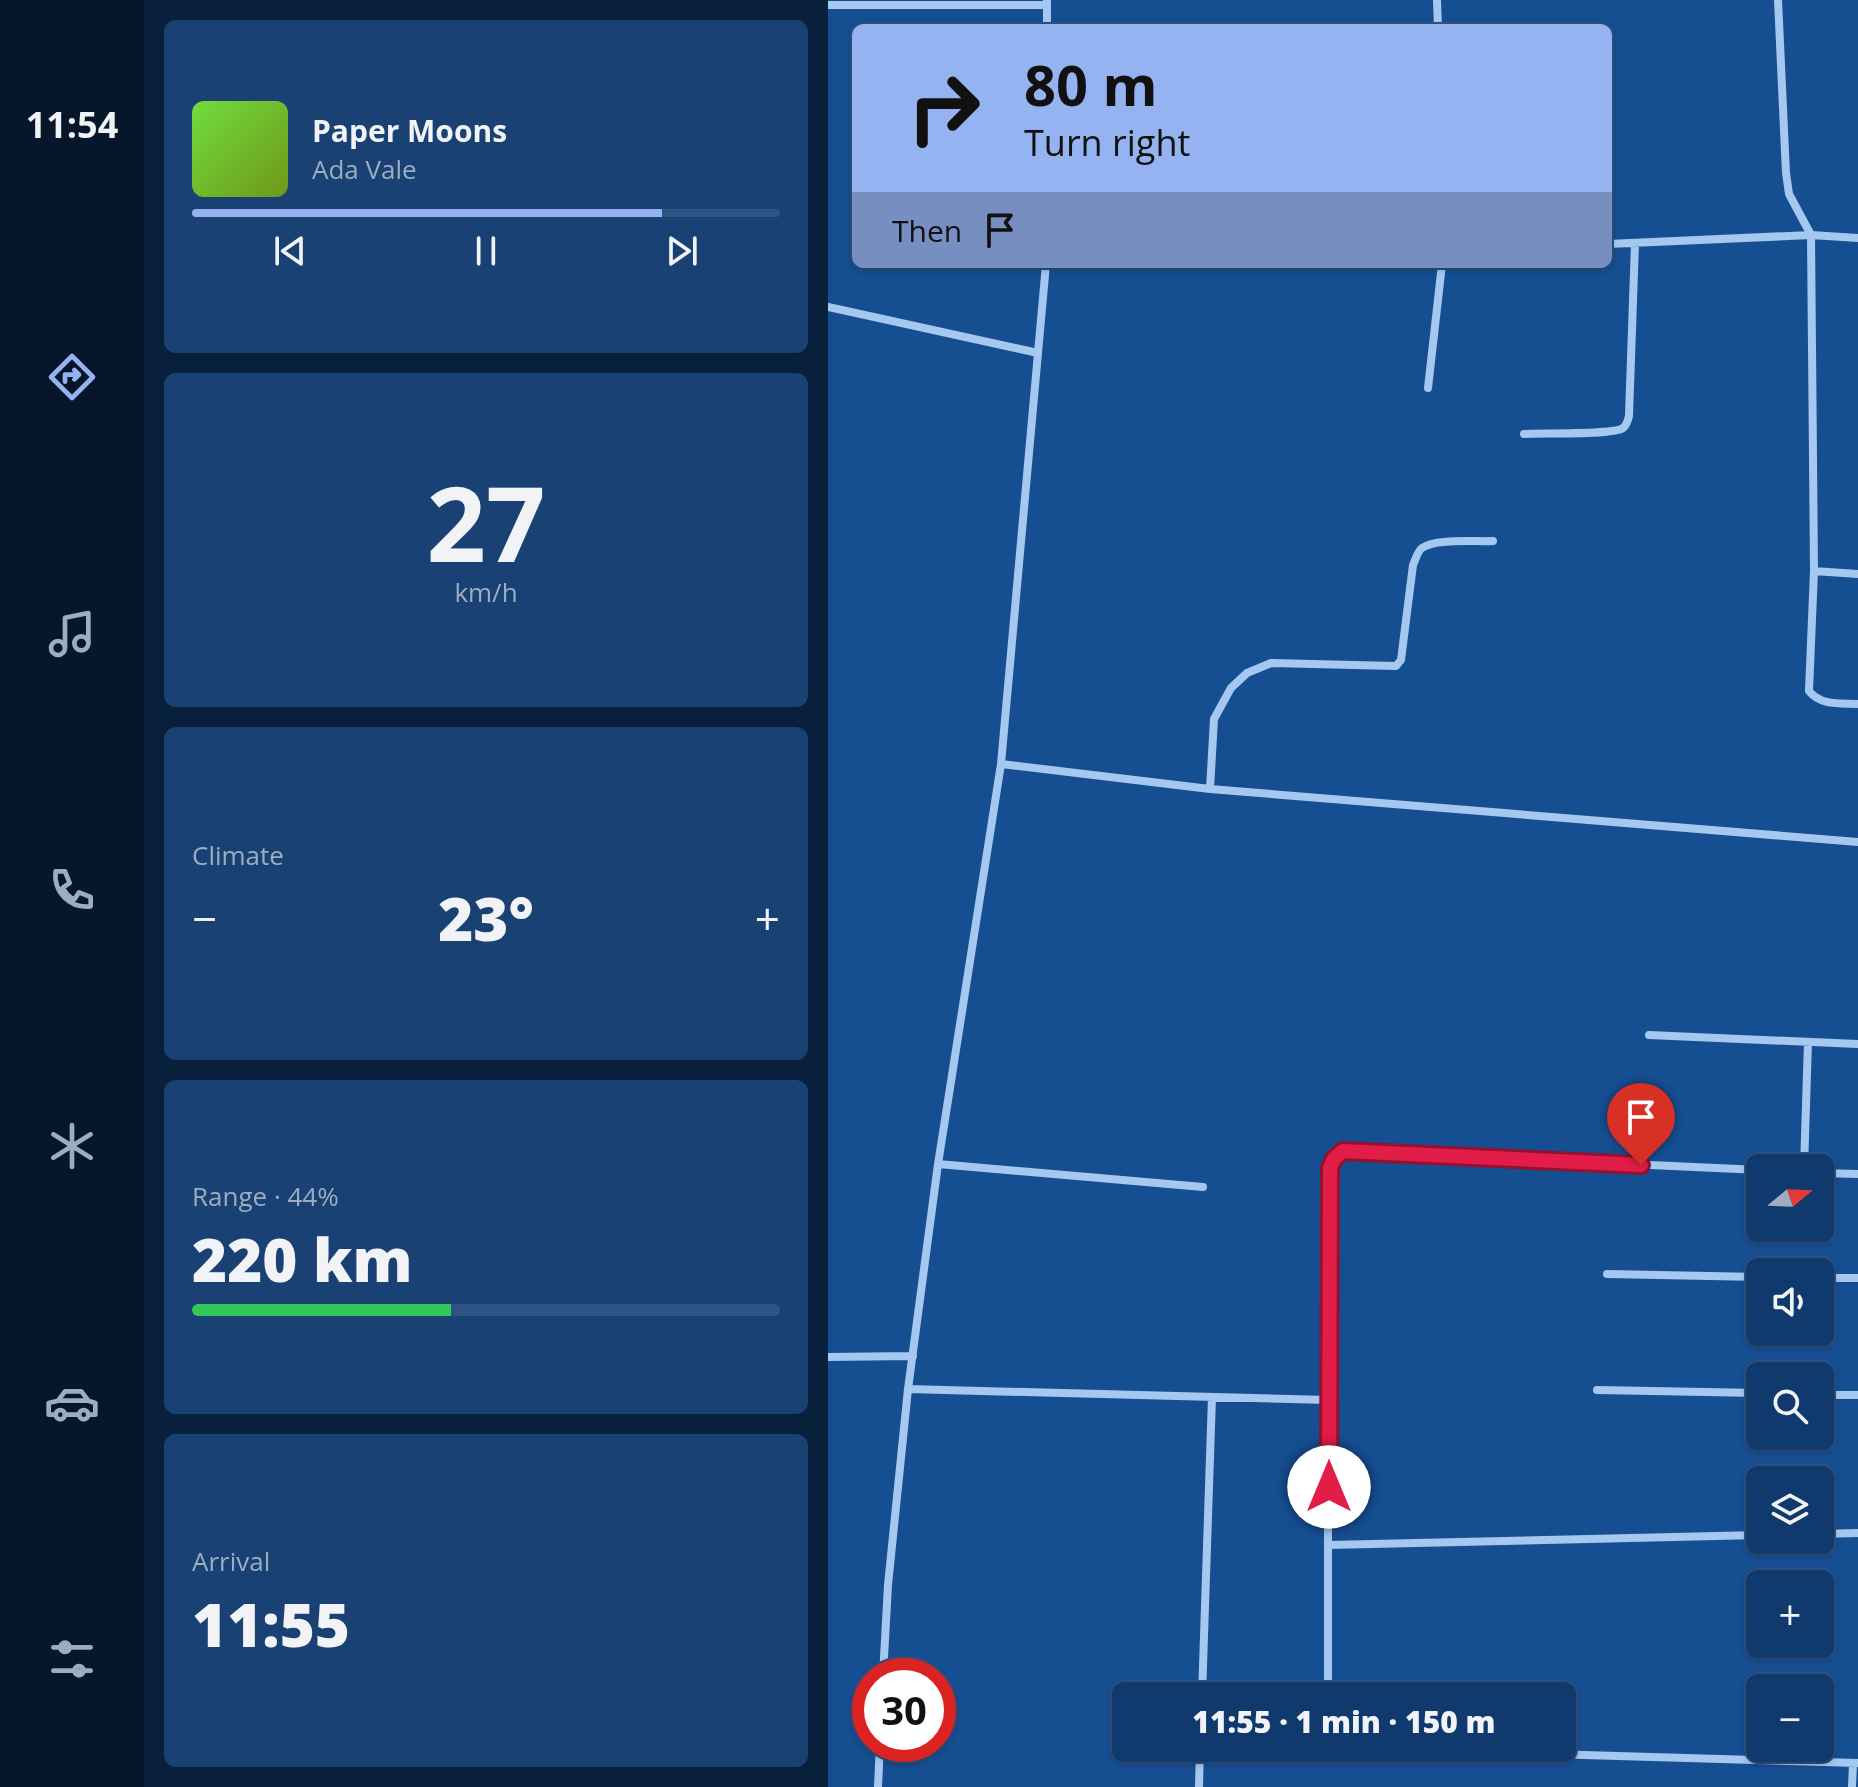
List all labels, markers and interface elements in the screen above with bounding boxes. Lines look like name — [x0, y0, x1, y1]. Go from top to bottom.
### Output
text: 80 m — [1024, 46, 1158, 122]
icon: right — [892, 56, 996, 160]
text: 11:54 — [26, 100, 118, 149]
text: Paper Moons — [312, 110, 507, 151]
text: Turn right — [1024, 118, 1190, 167]
text: Ada Vale — [312, 151, 417, 187]
icon: arrive — [978, 208, 1022, 252]
text: Then — [892, 210, 962, 251]
icon: previous — [268, 229, 312, 273]
icon: pause — [464, 229, 508, 273]
icon: next — [660, 229, 704, 273]
icon: directions — [44, 349, 100, 405]
text: 27 — [427, 451, 545, 592]
text: km/h — [454, 574, 518, 610]
icon: music — [44, 606, 100, 662]
text: Climate — [192, 837, 284, 873]
icon: phone — [44, 862, 100, 918]
text: 23° — [438, 877, 534, 959]
text: − — [192, 888, 217, 948]
text: + — [755, 888, 780, 948]
pin — [1607, 1083, 1675, 1165]
icon: arrive — [1619, 1095, 1663, 1139]
icon: climate — [44, 1118, 100, 1174]
north arrow — [1746, 1154, 1834, 1242]
map controls — [1746, 1154, 1834, 1762]
text: Range · 44% — [192, 1178, 339, 1214]
text: 220 km — [192, 1218, 413, 1300]
button: sound — [1746, 1258, 1834, 1346]
button: search — [1746, 1362, 1834, 1450]
icon: car — [44, 1375, 100, 1431]
position arrow — [1287, 1445, 1371, 1529]
button: layers — [1746, 1466, 1834, 1554]
text: Arrival — [192, 1543, 270, 1579]
button: + — [1746, 1570, 1834, 1658]
text: 11:55 — [192, 1583, 350, 1665]
icon: filters — [44, 1631, 100, 1687]
speed limit sign: 30 — [852, 1658, 956, 1762]
button: − — [1746, 1674, 1834, 1762]
text: 11:55 · 1 min · 150 m — [1192, 1701, 1496, 1742]

